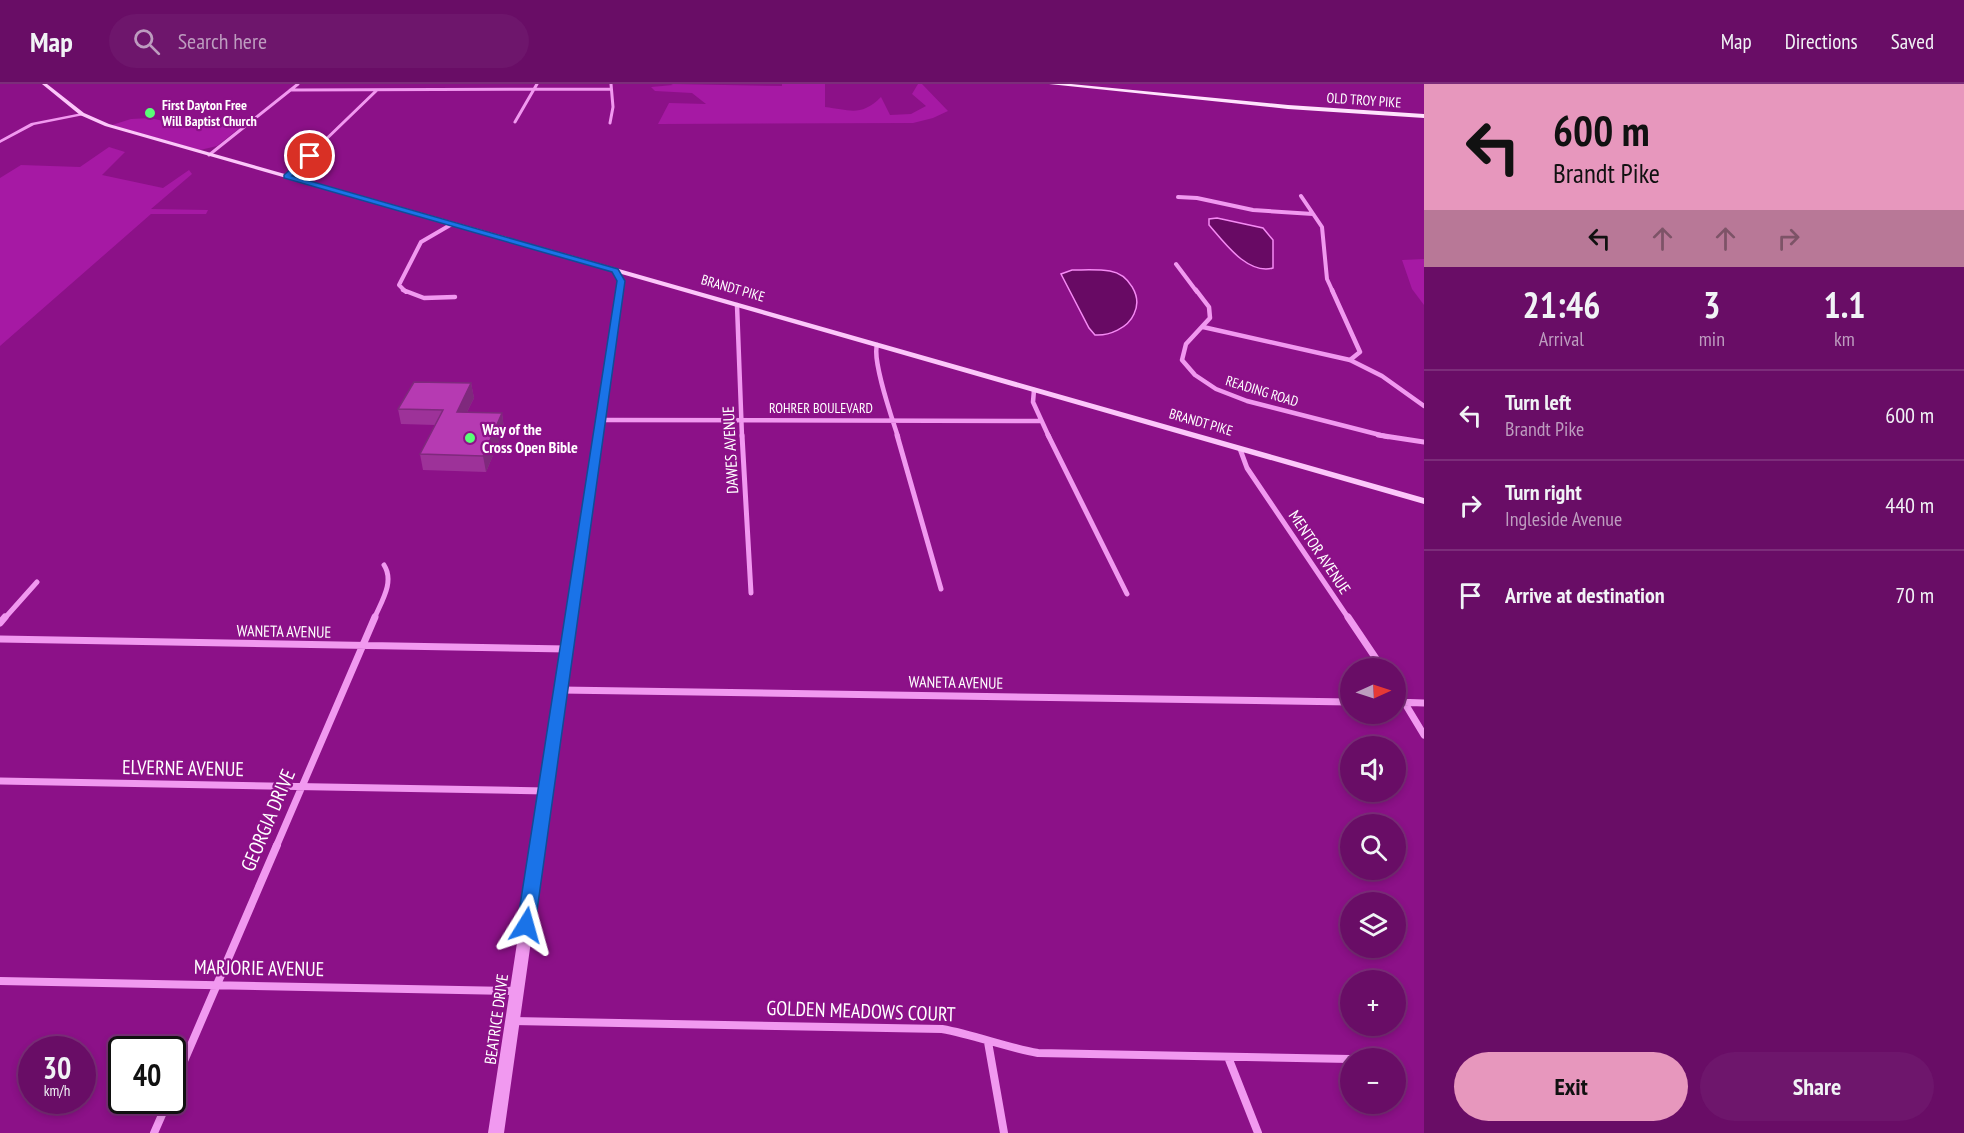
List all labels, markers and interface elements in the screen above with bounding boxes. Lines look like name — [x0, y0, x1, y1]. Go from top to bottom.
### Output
search box — [109, 14, 529, 68]
text: Map — [30, 23, 73, 60]
icon: search — [130, 25, 163, 58]
text: Search here — [178, 27, 267, 55]
text: Map — [1721, 28, 1752, 55]
text: Directions — [1785, 28, 1858, 55]
text: Saved — [1891, 28, 1934, 55]
street label: OLD TROY PIKE — [1326, 88, 1402, 112]
place label: First Dayton Free Will Baptist Church — [161, 96, 257, 130]
text: 600 m — [1553, 103, 1650, 158]
marker: First Dayton Free Will Baptist Church — [143, 106, 157, 120]
icon: left — [1454, 108, 1532, 186]
pin — [284, 130, 335, 181]
icon: arrive — [293, 139, 326, 172]
text: Brandt Pike — [1553, 156, 1660, 190]
icon: left — [1583, 222, 1616, 255]
icon: ahead — [1646, 222, 1679, 255]
icon: ahead — [1709, 222, 1742, 255]
icon: right — [1772, 222, 1805, 255]
street label: BRANDT PIKE — [699, 270, 767, 306]
text: 21:46 — [1522, 281, 1600, 328]
text: 3 — [1703, 281, 1720, 328]
text: 1.1 — [1823, 281, 1865, 328]
text: Arrival — [1539, 326, 1584, 352]
text: min — [1699, 326, 1725, 352]
text: km — [1834, 326, 1855, 352]
street label: READING ROAD — [1223, 371, 1301, 411]
text: Turn left — [1505, 388, 1571, 416]
street label: ROHRER BOULEVARD — [769, 399, 873, 417]
icon: left — [1454, 399, 1487, 432]
text: 600 m — [1885, 401, 1934, 429]
street label: BRANDT PIKE — [1167, 404, 1235, 440]
street label: DAWES AVENUE — [718, 406, 742, 494]
text: Brandt Pike — [1505, 416, 1584, 442]
place label: Way of the Cross Open Bible — [481, 419, 578, 457]
marker: Way of the Cross Open Bible — [463, 431, 477, 445]
text: Turn right — [1505, 478, 1582, 506]
icon: right — [1454, 489, 1487, 522]
text: 440 m — [1885, 491, 1934, 519]
street label: MENTOR AVENUE — [1285, 506, 1355, 598]
text: Ingleside Avenue — [1505, 506, 1622, 532]
icon: arrive — [1454, 579, 1487, 612]
text: Arrive at destination — [1505, 581, 1665, 609]
text: 70 m — [1895, 581, 1934, 609]
street label: WANETA AVENUE — [236, 620, 332, 642]
north arrow — [1340, 658, 1406, 724]
map controls — [1340, 658, 1406, 1114]
street label: WANETA AVENUE — [908, 671, 1004, 693]
button: sound — [1340, 736, 1406, 802]
street label: ELVERNE AVENUE — [122, 754, 244, 782]
street label: GEORGIA DRIVE — [235, 765, 301, 875]
button: search — [1340, 814, 1406, 880]
button: layers — [1340, 892, 1406, 958]
position arrow — [494, 893, 558, 957]
street label: MARJORIE AVENUE — [194, 954, 324, 982]
button: + — [1340, 970, 1406, 1036]
street label: BEATRICE DRIVE — [480, 972, 512, 1066]
street label: GOLDEN MEADOWS COURT — [766, 995, 956, 1027]
speed limit sign: 40 — [108, 1036, 186, 1114]
text: 30 — [43, 1048, 71, 1087]
button: − — [1340, 1048, 1406, 1114]
button: Exit — [1454, 1052, 1688, 1121]
button: Share — [1700, 1052, 1934, 1121]
text: km/h — [44, 1081, 70, 1100]

